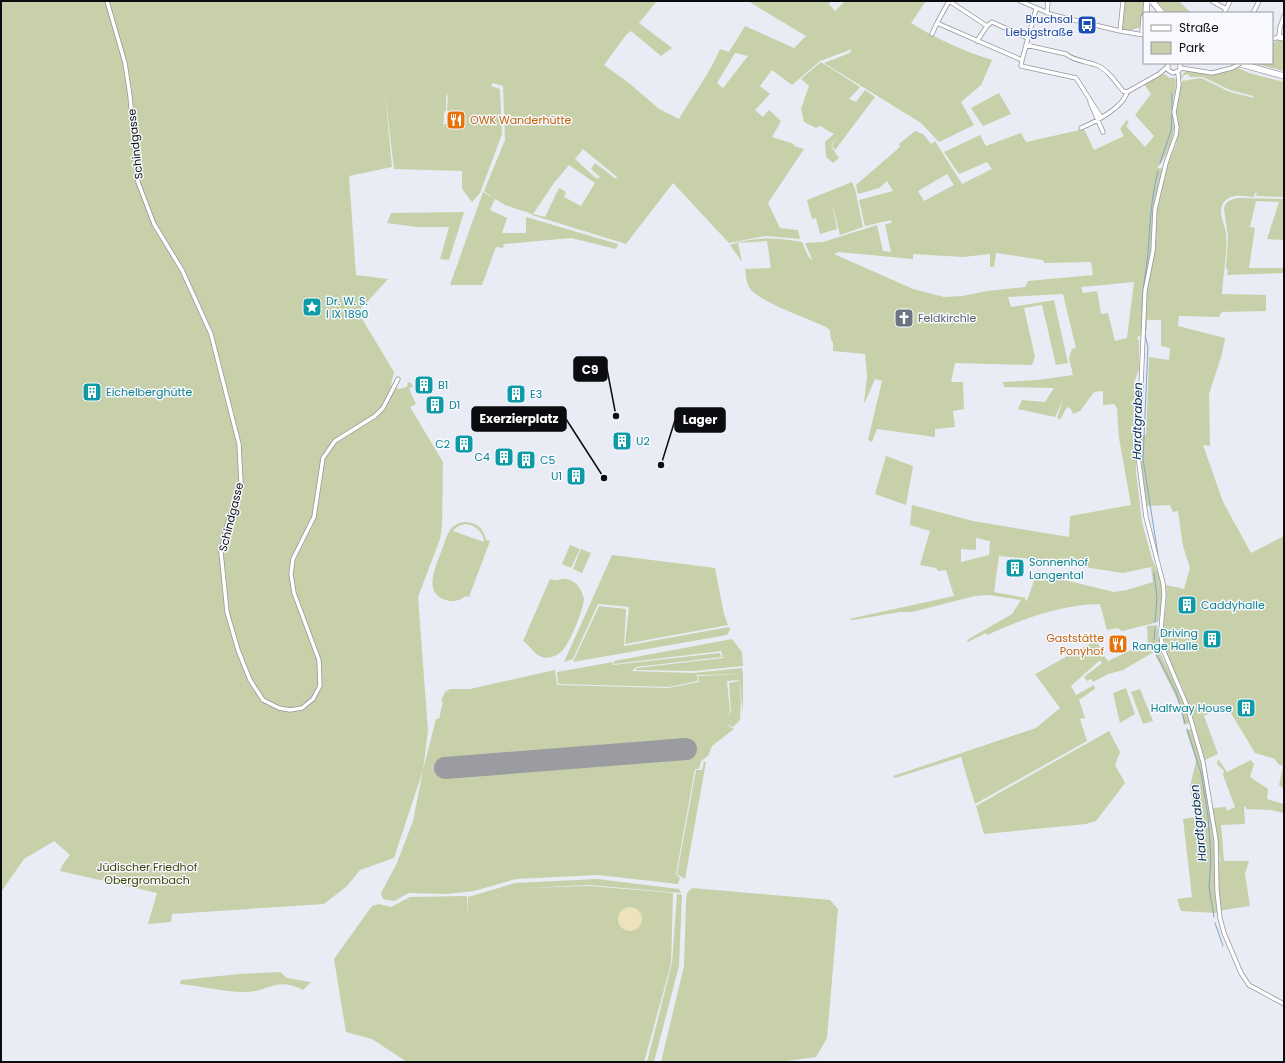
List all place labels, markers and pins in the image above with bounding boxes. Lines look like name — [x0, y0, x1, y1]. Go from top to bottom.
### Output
place label: Bruchsal Liebigstraße — [1006, 11, 1073, 40]
bus stop icon: Bruchsal Liebigstraße — [1076, 14, 1098, 36]
restaurant icon: OWK Wanderhütte — [445, 109, 467, 131]
place label: OWK Wanderhütte — [470, 112, 572, 128]
place label: Dr. W. S. I IX 1890 — [326, 293, 369, 322]
place icon: Dr. W. S. I IX 1890 — [301, 296, 323, 318]
church icon: Feldkirchle — [893, 307, 915, 329]
place label: Feldkirchle — [918, 310, 976, 326]
callout: C9 — [574, 357, 607, 381]
building icon: B1 — [413, 374, 435, 396]
place label: B1 — [438, 377, 448, 393]
building icon: Eichelberghütte — [81, 381, 103, 403]
building icon: E3 — [505, 383, 527, 405]
place label: Eichelberghütte — [106, 384, 192, 400]
place label: E3 — [530, 386, 542, 402]
building icon: D1 — [424, 394, 446, 416]
place label: D1 — [449, 397, 460, 413]
callout: Exerzierplatz — [472, 407, 566, 431]
callout: Lager — [675, 408, 725, 432]
building icon: U2 — [611, 430, 633, 452]
building icon: C2 — [453, 433, 475, 455]
place label: U2 — [636, 433, 650, 449]
place label: C2 — [435, 436, 450, 452]
building icon: C4 — [493, 446, 515, 468]
place label: C4 — [475, 449, 490, 465]
building icon: C5 — [515, 449, 537, 471]
place label: C5 — [540, 452, 555, 468]
building icon: U1 — [565, 465, 587, 487]
place label: U1 — [551, 468, 562, 484]
place label: Sonnenhof Langental — [1029, 554, 1089, 583]
building icon: Sonnenhof Langental — [1004, 557, 1026, 579]
building icon: Caddyhalle — [1176, 594, 1198, 616]
place label: Caddyhalle — [1201, 597, 1265, 613]
place label: Driving Range Halle — [1132, 625, 1198, 654]
building icon: Driving Range Halle — [1201, 628, 1223, 650]
place label: Gaststätte Ponyhof — [1046, 630, 1104, 659]
restaurant icon: Gaststätte Ponyhof — [1107, 633, 1129, 655]
building icon: Halfway House — [1235, 697, 1257, 719]
place label: Halfway House — [1151, 700, 1232, 716]

